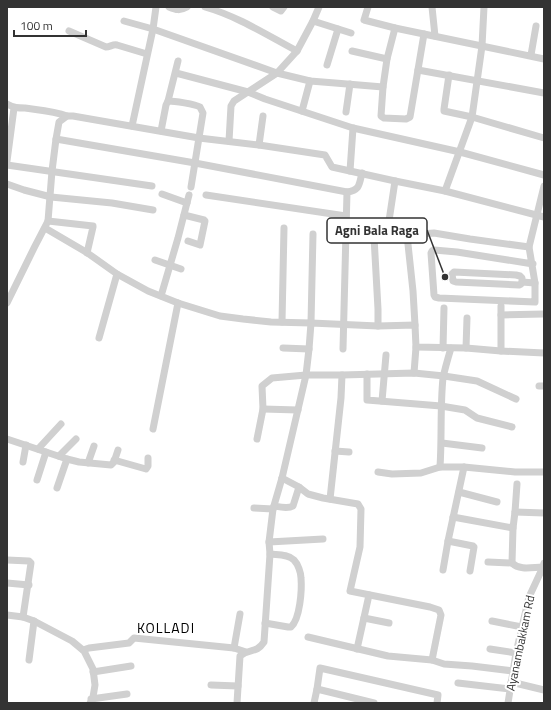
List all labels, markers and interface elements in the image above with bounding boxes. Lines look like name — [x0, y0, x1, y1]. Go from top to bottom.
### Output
scale bar — [14, 12, 86, 38]
text: 100 m — [20, 16, 53, 35]
callout: Agni Bala Raga — [327, 218, 427, 243]
text: Agni Bala Raga — [335, 220, 419, 240]
street label: Ayanambakkam Rd — [501, 593, 539, 693]
district label: KOLLADI — [137, 617, 195, 638]

